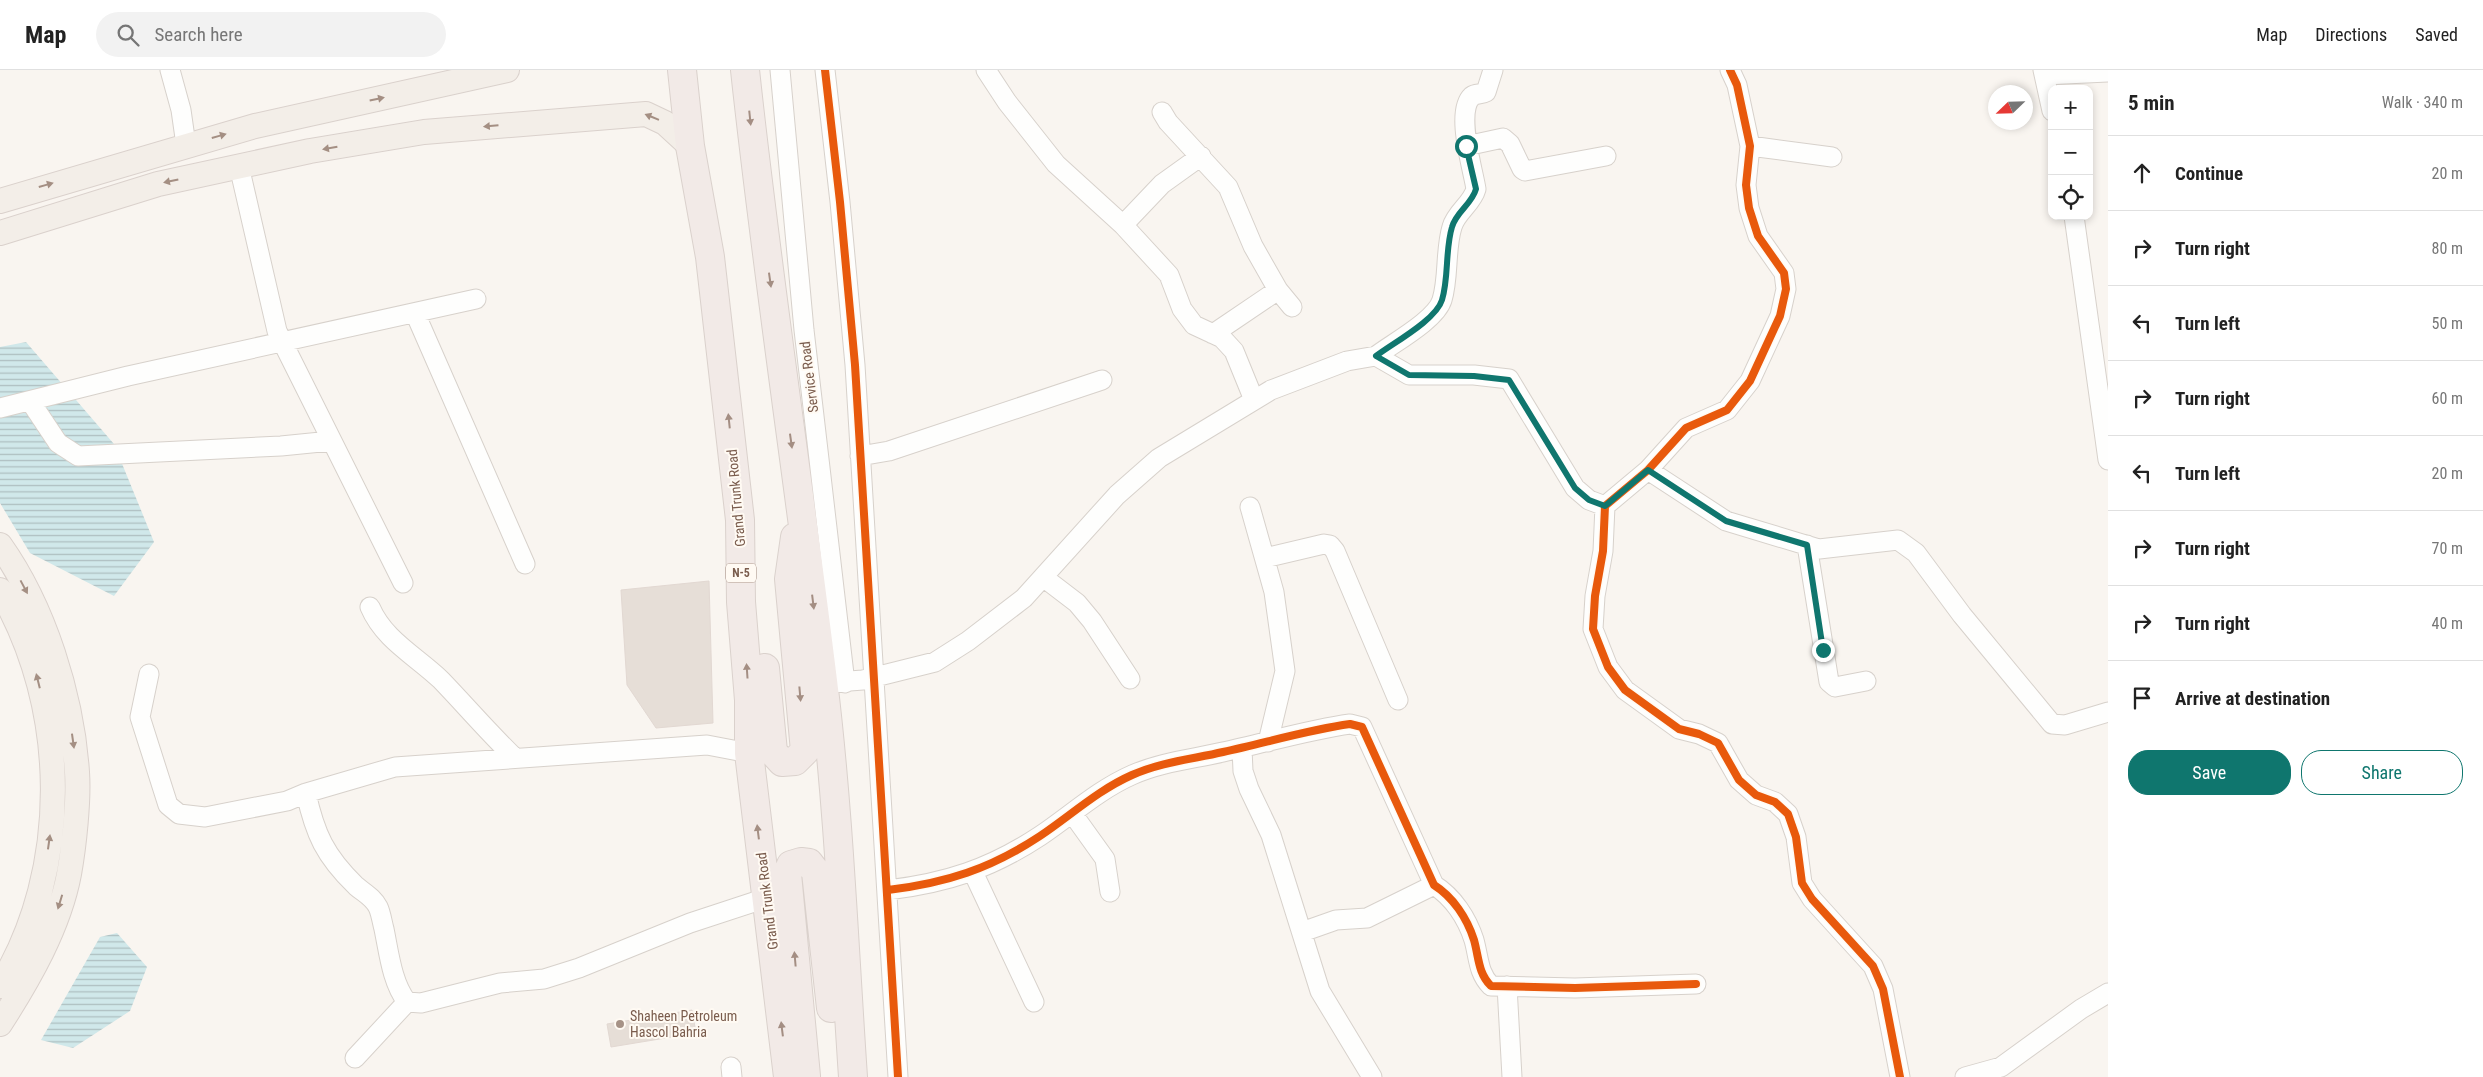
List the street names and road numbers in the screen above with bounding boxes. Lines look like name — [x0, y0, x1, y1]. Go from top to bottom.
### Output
street label: Service Road — [797, 340, 821, 414]
street label: Grand Trunk Road — [724, 449, 748, 547]
road number: N-5 — [726, 563, 756, 582]
street label: Grand Trunk Road — [753, 851, 781, 951]

